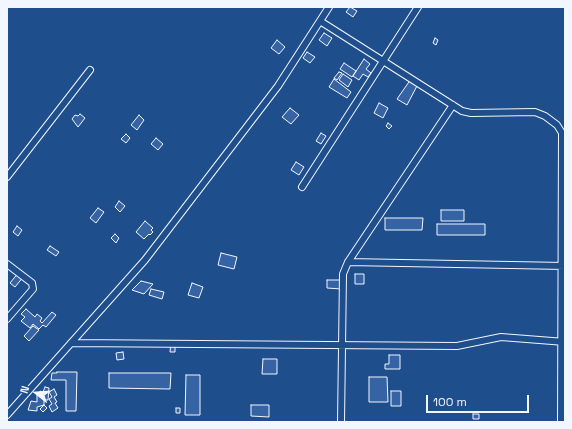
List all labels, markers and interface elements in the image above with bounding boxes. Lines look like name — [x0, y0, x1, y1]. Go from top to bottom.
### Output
north arrow — [16, 373, 56, 413]
text: N — [17, 384, 32, 395]
scale bar — [428, 387, 531, 413]
text: 100 m — [433, 394, 467, 410]

